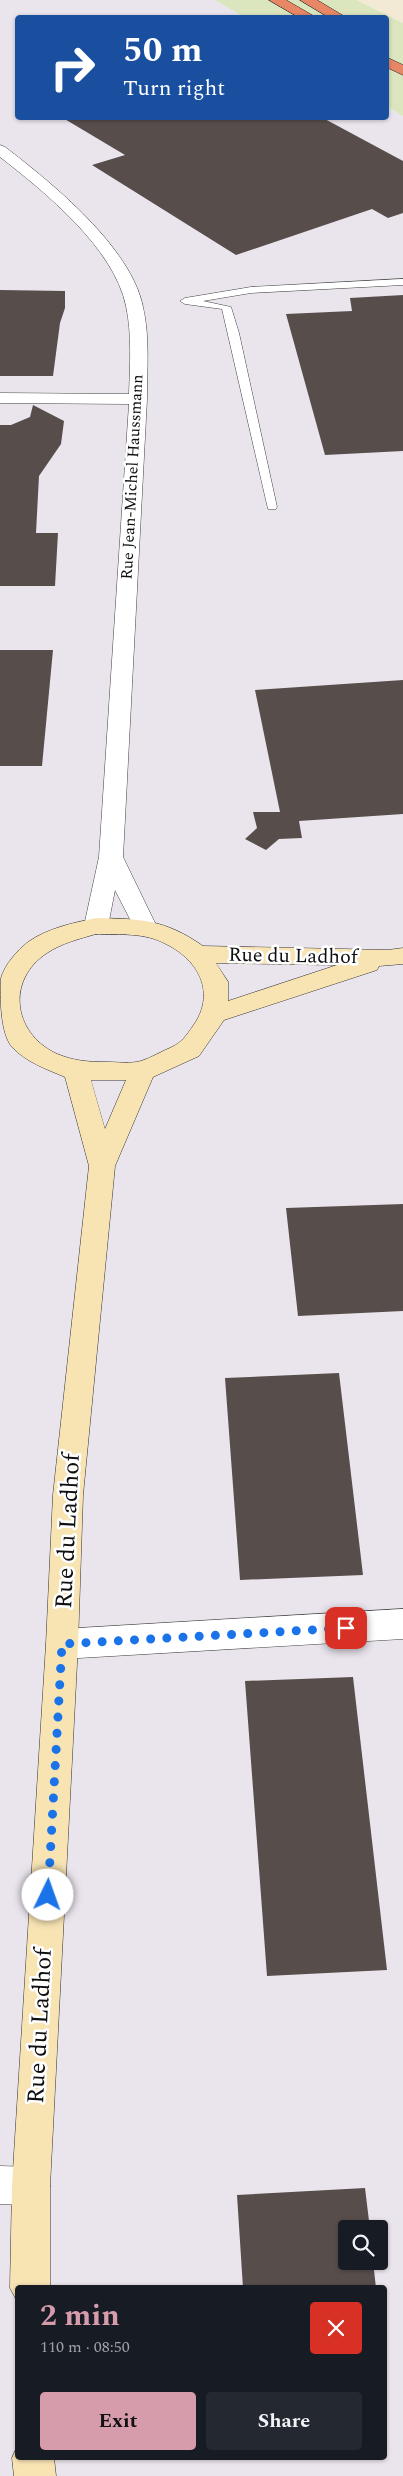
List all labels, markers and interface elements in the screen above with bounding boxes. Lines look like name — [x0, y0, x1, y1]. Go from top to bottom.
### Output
text: 50 m — [123, 24, 203, 77]
icon: right — [40, 35, 105, 100]
text: Turn right — [123, 72, 225, 105]
street label: Rue Jean-Michel Haussmann — [115, 374, 149, 580]
street label: Rue du Ladhof — [228, 940, 360, 972]
street label: Rue du Ladhof — [46, 1451, 90, 1609]
pin — [325, 1607, 367, 1649]
icon: arrive — [332, 1614, 360, 1642]
position arrow — [21, 1868, 73, 1920]
street label: Rue du Ladhof — [18, 1946, 62, 2104]
map controls — [338, 2220, 388, 2270]
button: search — [338, 2220, 388, 2270]
text: 2 min — [40, 2293, 120, 2339]
button: close — [310, 2302, 362, 2354]
text: 110 m · 08:50 — [40, 2335, 130, 2359]
button: Exit — [40, 2392, 196, 2450]
button: Share — [206, 2392, 362, 2450]

